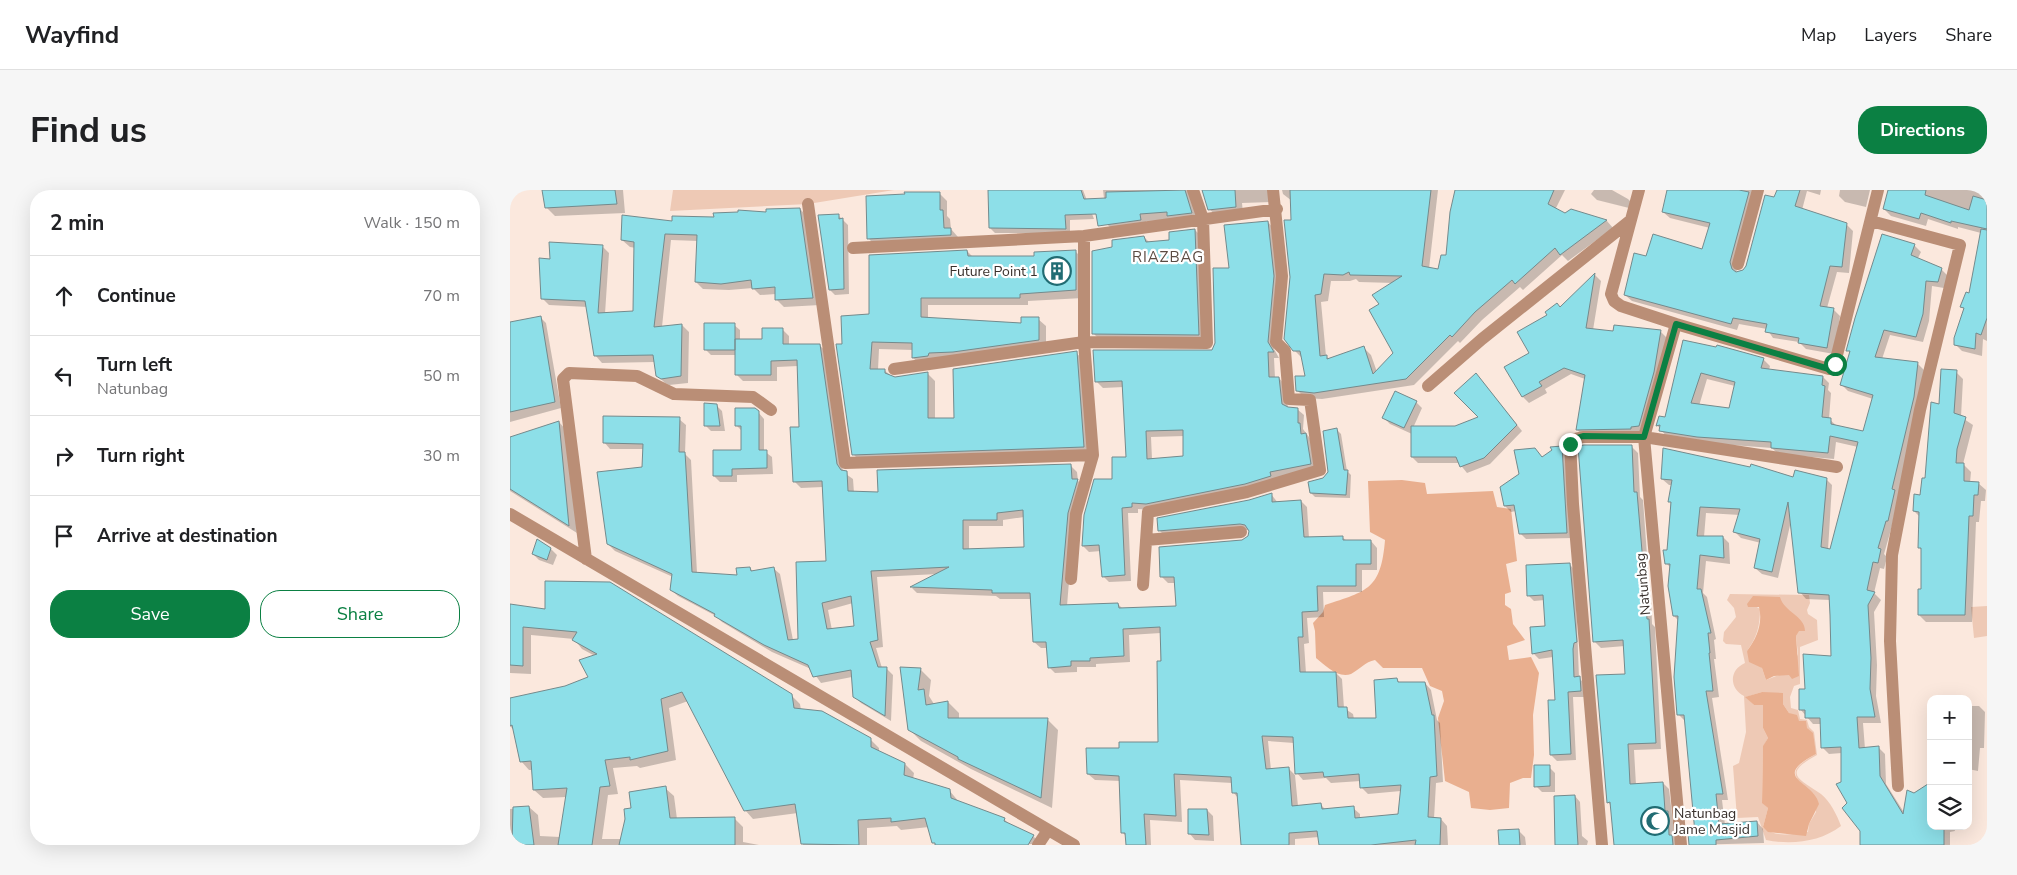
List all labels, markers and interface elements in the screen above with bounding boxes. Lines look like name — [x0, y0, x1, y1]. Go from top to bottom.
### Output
text: Wayfind — [25, 19, 119, 51]
text: Map — [1801, 23, 1836, 47]
text: Layers — [1864, 23, 1917, 47]
text: Share — [1945, 23, 1992, 47]
button: Directions — [1858, 106, 1987, 154]
text: Find us — [30, 107, 147, 154]
text: 2 min — [50, 209, 104, 237]
text: Walk · 150 m — [364, 212, 460, 234]
district label: RIAZBAG — [1132, 247, 1204, 267]
building icon: Future Point 1 — [1042, 256, 1072, 286]
place label: Future Point 1 — [949, 262, 1038, 281]
icon: ahead — [50, 282, 78, 310]
text: Continue — [97, 283, 176, 309]
text: 70 m — [423, 285, 460, 307]
text: Turn left — [97, 352, 172, 378]
route start — [1824, 353, 1847, 376]
icon: left — [50, 362, 78, 390]
text: 50 m — [423, 365, 460, 387]
text: Natunbag — [97, 378, 168, 400]
route end — [1559, 433, 1582, 456]
icon: right — [50, 442, 78, 470]
text: Turn right — [97, 443, 184, 469]
text: 30 m — [423, 445, 460, 467]
icon: arrive — [50, 522, 78, 550]
text: Arrive at destination — [97, 523, 278, 549]
street label: Natunbag — [1631, 552, 1655, 616]
button: Save — [50, 590, 250, 638]
button: Share — [260, 590, 460, 638]
map controls — [1927, 695, 1972, 830]
button: + — [1927, 695, 1972, 740]
button: − — [1927, 740, 1972, 785]
button: layers — [1927, 785, 1972, 830]
place label: Natunbag Jame Masjid — [1673, 804, 1750, 839]
mosque icon: Natunbag Jame Masjid — [1640, 806, 1670, 836]

